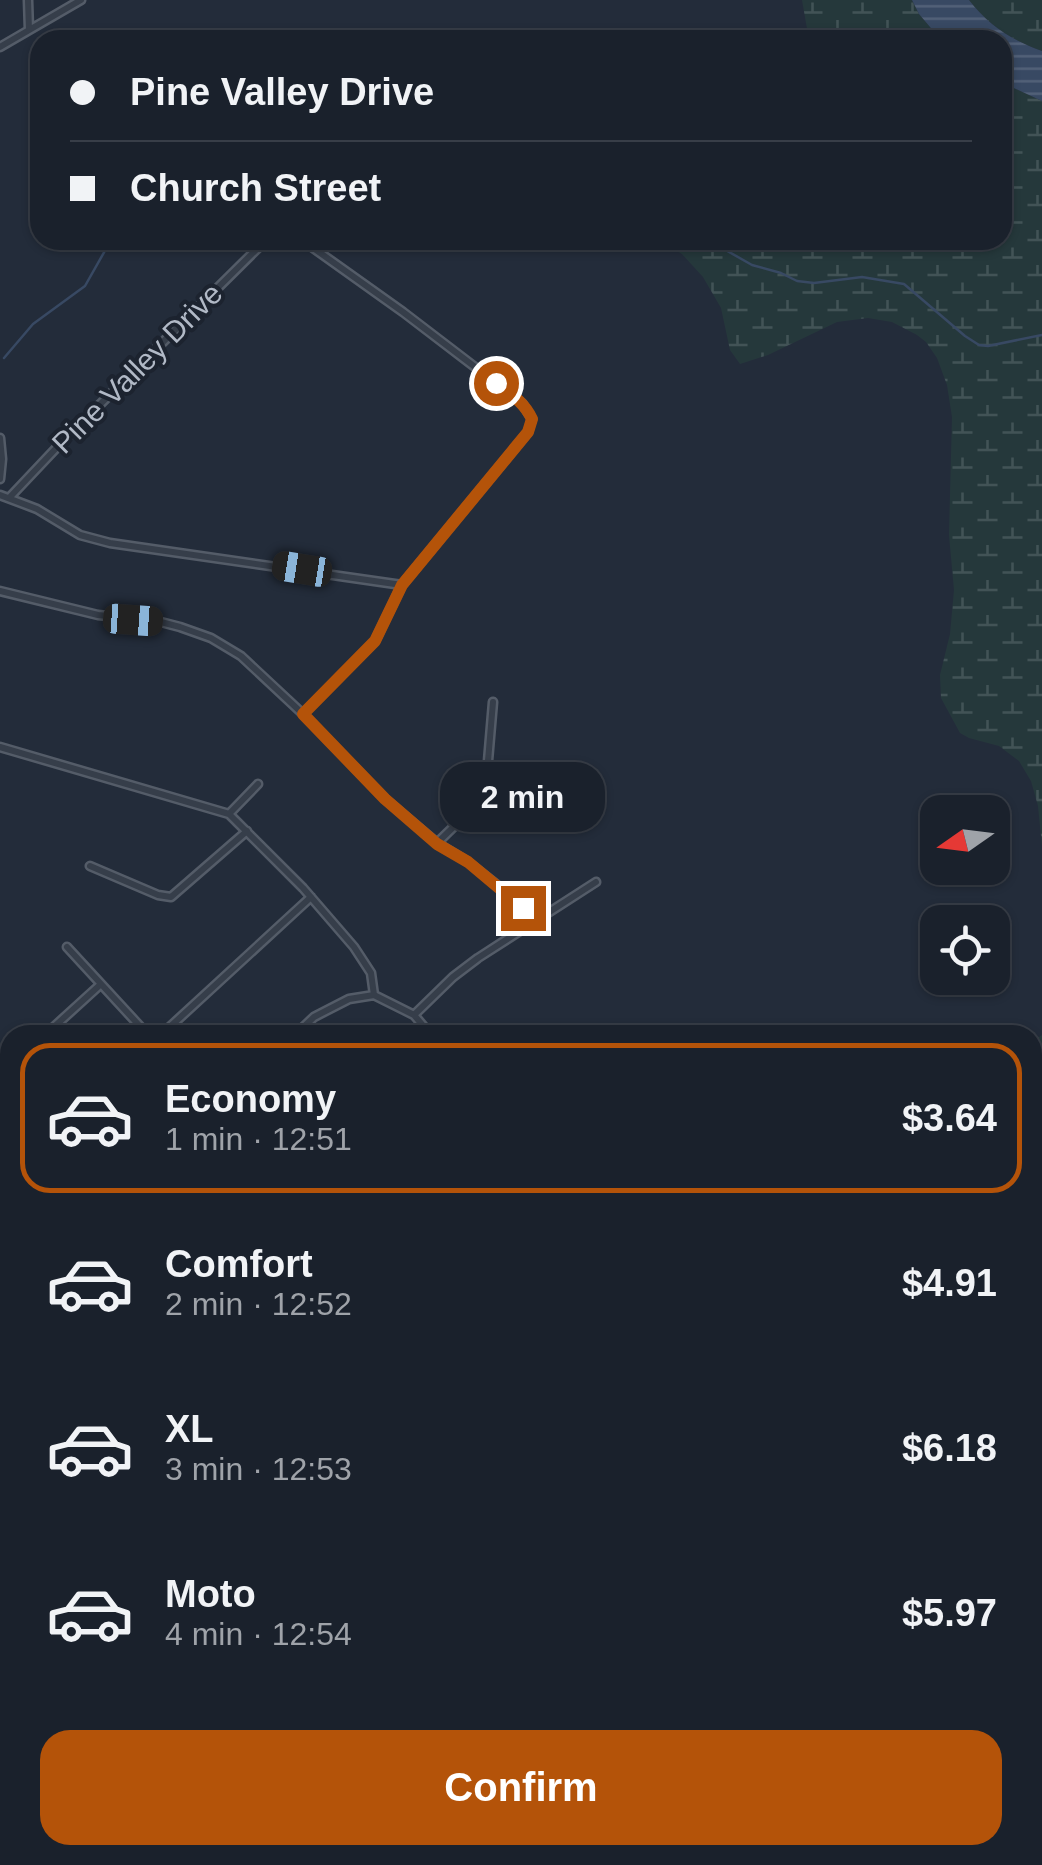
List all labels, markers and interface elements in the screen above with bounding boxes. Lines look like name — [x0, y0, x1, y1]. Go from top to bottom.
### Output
text: Pine Valley Drive — [130, 71, 434, 113]
text: Church Street — [130, 167, 381, 209]
street label: Pine Valley Drive — [45, 276, 229, 460]
route start — [474, 361, 519, 406]
car — [270, 549, 334, 589]
car — [102, 603, 164, 637]
callout: 2 min — [440, 763, 606, 833]
text: 2 min — [481, 779, 564, 815]
north arrow — [920, 795, 1010, 885]
map controls — [920, 795, 1010, 995]
route end — [501, 886, 546, 931]
button: locate — [920, 905, 1010, 995]
icon: car — [45, 1073, 135, 1163]
text: Economy — [165, 1078, 336, 1120]
text: $3.64 — [902, 1097, 997, 1139]
text: 1 min · 12:51 — [165, 1121, 352, 1157]
icon: car — [45, 1238, 135, 1328]
text: Comfort — [165, 1243, 313, 1285]
text: $4.91 — [902, 1262, 997, 1304]
text: 2 min · 12:52 — [165, 1286, 352, 1322]
icon: car — [45, 1403, 135, 1493]
text: XL — [165, 1408, 214, 1450]
text: $6.18 — [902, 1427, 997, 1469]
text: 3 min · 12:53 — [165, 1451, 352, 1487]
icon: car — [45, 1568, 135, 1658]
text: Moto — [165, 1573, 256, 1615]
text: $5.97 — [902, 1592, 997, 1634]
text: 4 min · 12:54 — [165, 1616, 352, 1652]
button: Confirm — [40, 1730, 1002, 1845]

